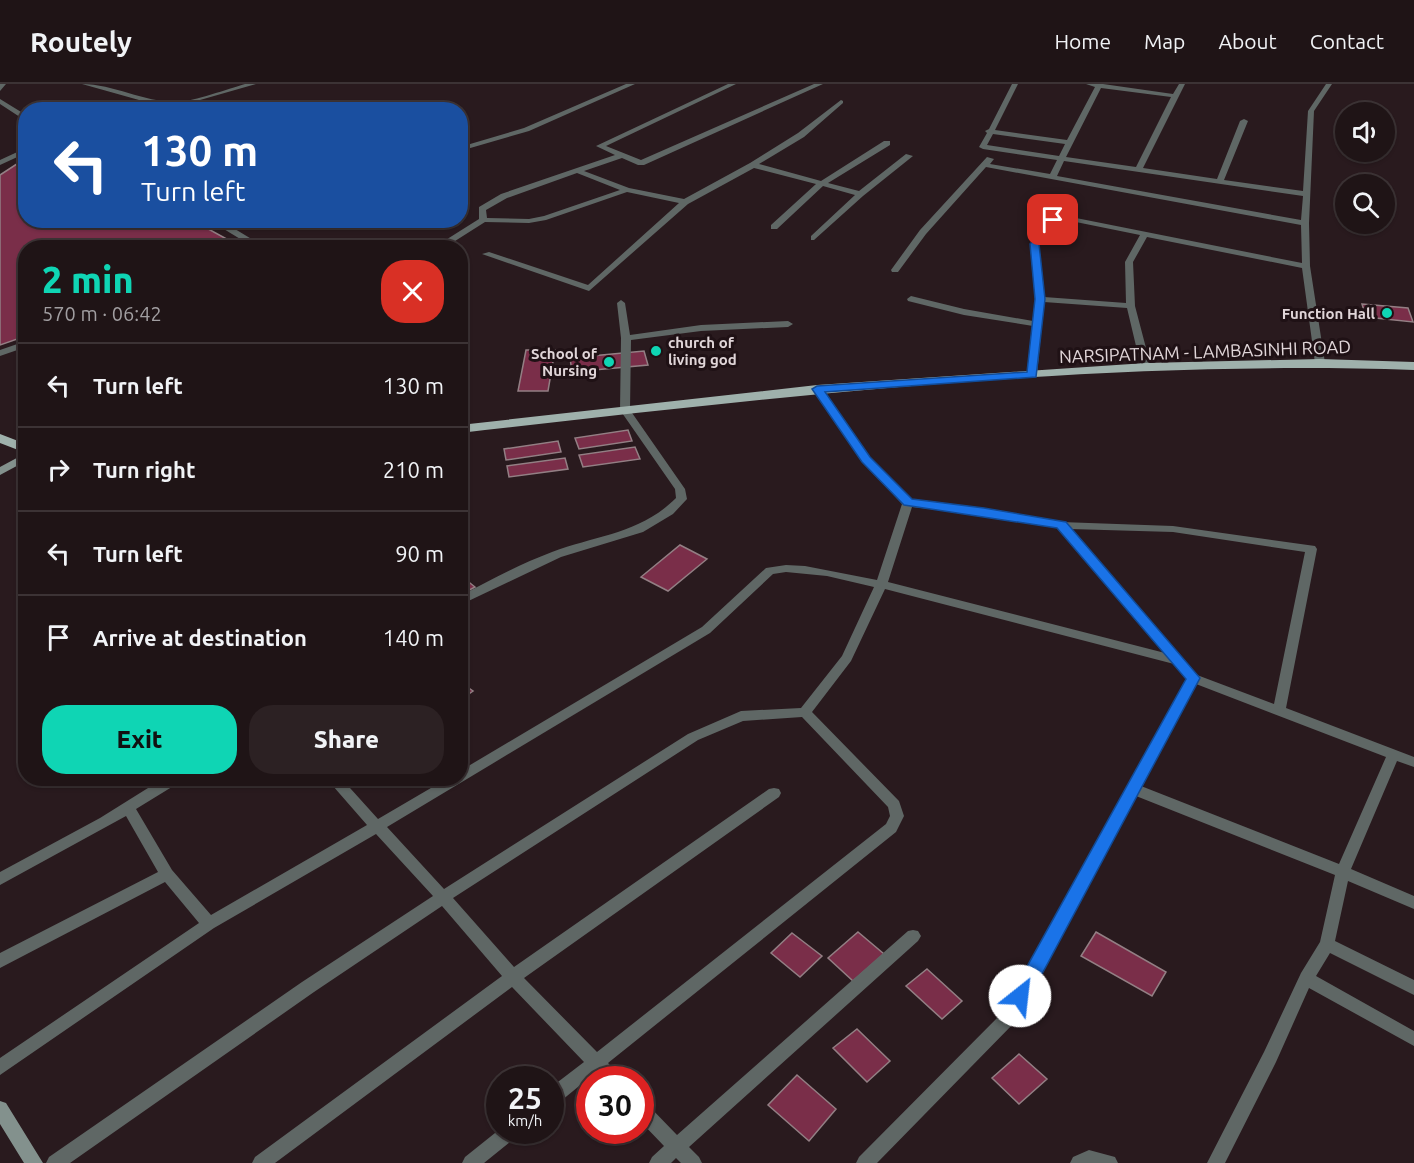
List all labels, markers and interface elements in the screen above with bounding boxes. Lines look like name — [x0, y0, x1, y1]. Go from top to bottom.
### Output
text: Routely — [30, 26, 132, 57]
text: Home — [1054, 29, 1111, 53]
text: Map — [1144, 29, 1185, 53]
text: About — [1218, 29, 1277, 53]
text: Contact — [1310, 29, 1384, 53]
map controls — [1335, 102, 1395, 234]
button: sound — [1335, 102, 1395, 162]
icon: left — [42, 126, 120, 204]
text: 130 m — [141, 127, 258, 174]
button: search — [1335, 174, 1395, 234]
text: Turn left — [141, 176, 245, 206]
pin — [1027, 194, 1078, 245]
icon: arrive — [1036, 203, 1069, 236]
text: 2 min — [42, 259, 134, 300]
button: close — [381, 260, 444, 323]
text: 570 m · 06:42 — [42, 302, 162, 325]
place label: Function Hall — [1282, 305, 1375, 322]
marker: Function Hall — [1380, 306, 1394, 320]
place label: church of living god — [668, 334, 737, 368]
street label: NARSIPATNAM - LAMBASINHI ROAD — [1059, 336, 1351, 366]
marker: church of living god — [649, 344, 663, 358]
place label: School of Nursing — [531, 345, 598, 379]
marker: School of Nursing — [602, 355, 616, 369]
icon: left — [42, 369, 75, 402]
text: Turn left — [93, 373, 183, 398]
text: 130 m — [383, 373, 444, 398]
icon: right — [42, 453, 75, 486]
text: Turn right — [93, 457, 195, 482]
text: 210 m — [383, 457, 444, 482]
icon: left — [42, 537, 75, 570]
text: Turn left — [93, 541, 183, 566]
text: 90 m — [395, 541, 444, 566]
icon: arrive — [42, 621, 75, 654]
text: Arrive at destination — [93, 625, 307, 650]
text: 140 m — [383, 625, 444, 650]
button: Exit — [42, 705, 237, 774]
button: Share — [249, 705, 444, 774]
position arrow — [988, 964, 1052, 1028]
speed limit sign: 30 — [576, 1066, 654, 1144]
text: 25 — [508, 1081, 542, 1115]
text: km/h — [508, 1112, 542, 1129]

